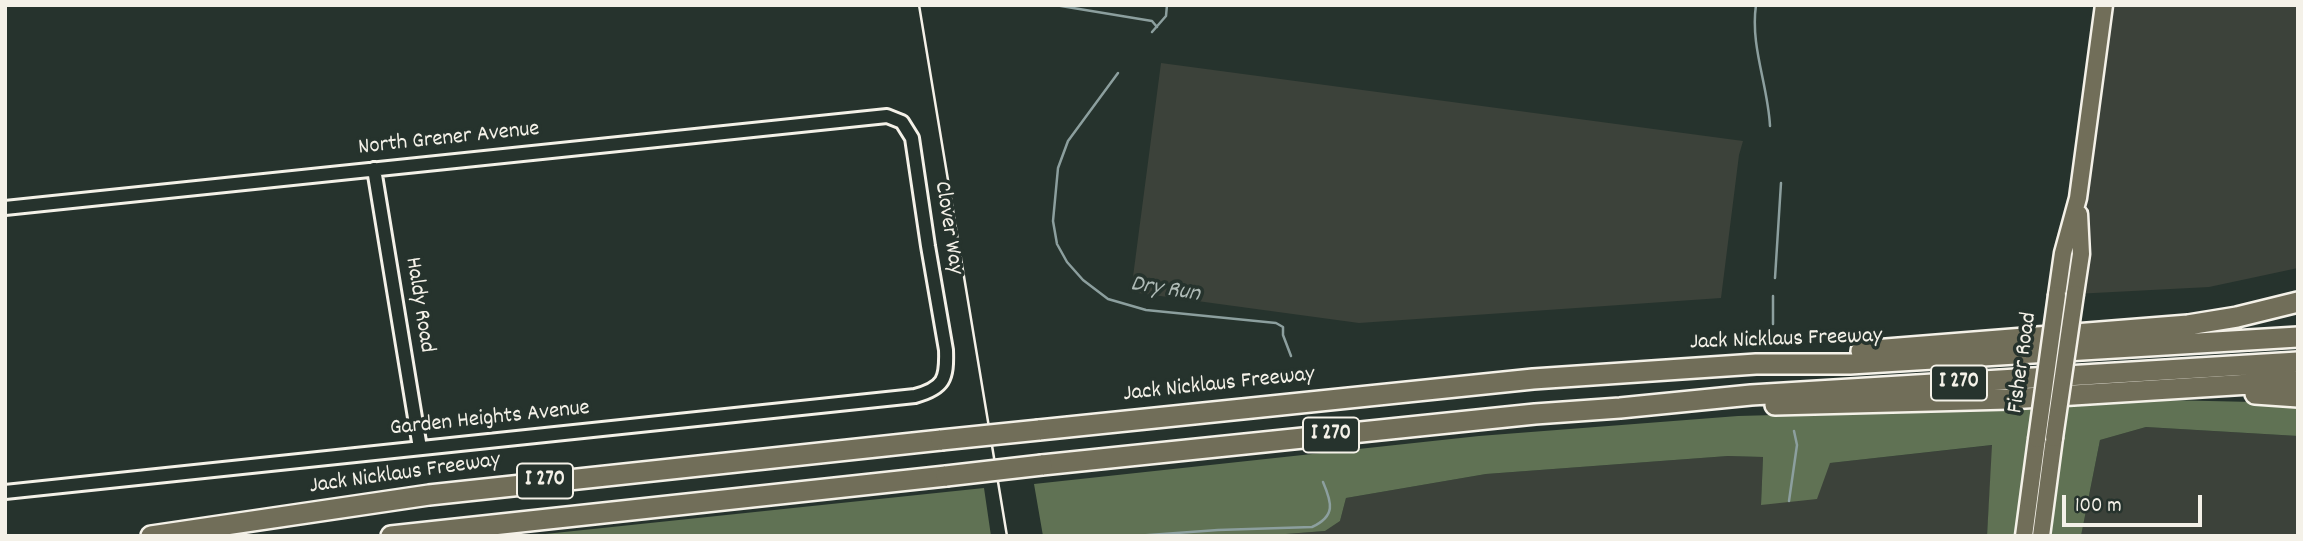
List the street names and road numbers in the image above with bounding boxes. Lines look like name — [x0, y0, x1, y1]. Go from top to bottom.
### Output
street label: North Grener Avenue — [357, 117, 541, 163]
street label: Clover Way — [926, 179, 968, 277]
street label: Haldy Road — [397, 255, 439, 355]
street label: Fisher Road — [2003, 311, 2045, 415]
street label: Jack Nicklaus Freeway — [1689, 324, 1883, 358]
street label: Jack Nicklaus Freeway — [1122, 362, 1316, 410]
road number: I 270 — [1931, 366, 1987, 400]
street label: Garden Heights Avenue — [389, 396, 591, 444]
road number: I 270 — [1303, 418, 1359, 452]
street label: Jack Nicklaus Freeway — [308, 448, 502, 502]
road number: I 270 — [517, 463, 573, 498]

